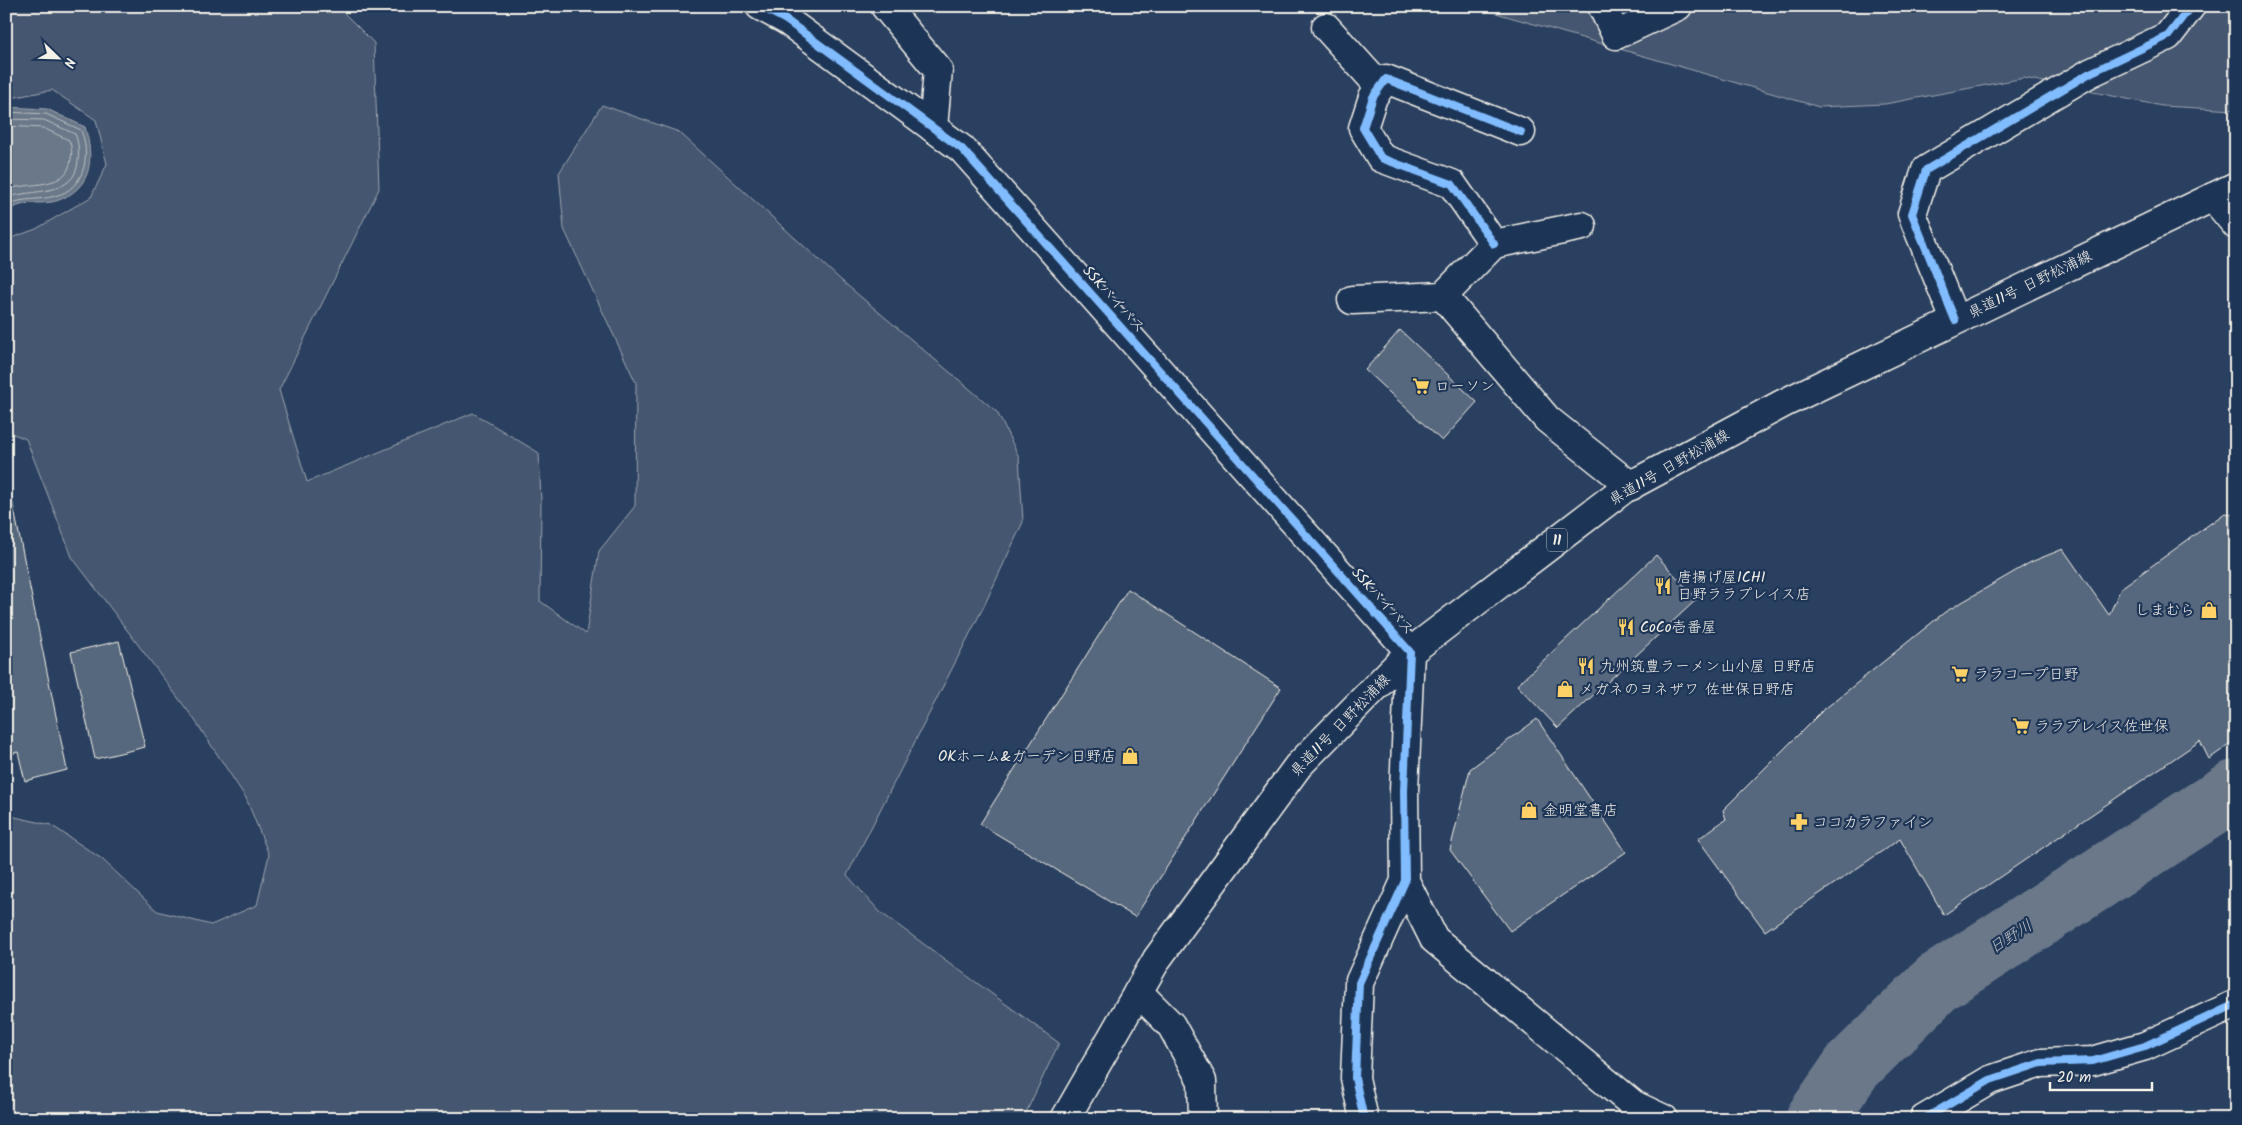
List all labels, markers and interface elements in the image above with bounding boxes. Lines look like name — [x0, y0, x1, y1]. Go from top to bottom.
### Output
north arrow — [32, 32, 82, 82]
text: N — [57, 54, 81, 71]
street label: 県道11号 日野松浦線 — [1964, 244, 2097, 325]
street label: SSKバイパス — [1076, 260, 1150, 339]
place label: ローソン — [1435, 375, 1495, 399]
supermarket icon: ローソン — [1411, 376, 1431, 396]
street label: 県道11号 日野松浦線 — [1605, 424, 1734, 512]
road number: 11 — [1547, 528, 1567, 552]
street label: SSKバイパス — [1345, 562, 1419, 641]
place label: 唐揚げ屋ICHI 日野ララプレイス店 — [1677, 566, 1811, 607]
restaurant icon: 唐揚げ屋ICHI 日野ララプレイス店 — [1653, 576, 1673, 596]
place label: しまむら — [2135, 599, 2195, 623]
shop icon: しまむら — [2199, 600, 2219, 620]
place label: CoCo壱番屋 — [1640, 616, 1717, 640]
restaurant icon: CoCo壱番屋 — [1616, 617, 1636, 637]
place label: 九州筑豊ラーメン山小屋 日野店 — [1600, 655, 1816, 679]
restaurant icon: 九州筑豊ラーメン山小屋 日野店 — [1576, 656, 1596, 676]
place label: ララコープ日野 — [1974, 663, 2078, 687]
supermarket icon: ララコープ日野 — [1950, 664, 1970, 684]
street label: 県道11号 日野松浦線 — [1285, 669, 1396, 783]
place label: メガネのヨネザワ 佐世保日野店 — [1579, 678, 1795, 702]
shop icon: メガネのヨネザワ 佐世保日野店 — [1555, 679, 1575, 699]
place label: ララプレイス佐世保 — [2035, 715, 2169, 739]
supermarket icon: ララプレイス佐世保 — [2011, 716, 2031, 736]
place label: OKホーム&ガーデン日野店 — [938, 745, 1116, 769]
shop icon: OKホーム&ガーデン日野店 — [1120, 746, 1140, 766]
place label: 金明堂書店 — [1543, 799, 1618, 823]
shop icon: 金明堂書店 — [1519, 800, 1539, 820]
place label: ココカラファイン — [1813, 811, 1933, 835]
pharmacy icon: ココカラファイン — [1789, 812, 1809, 832]
water label: 日野川 — [1984, 914, 2038, 961]
scale bar — [2050, 1060, 2152, 1092]
text: 20 m — [2057, 1066, 2091, 1090]

